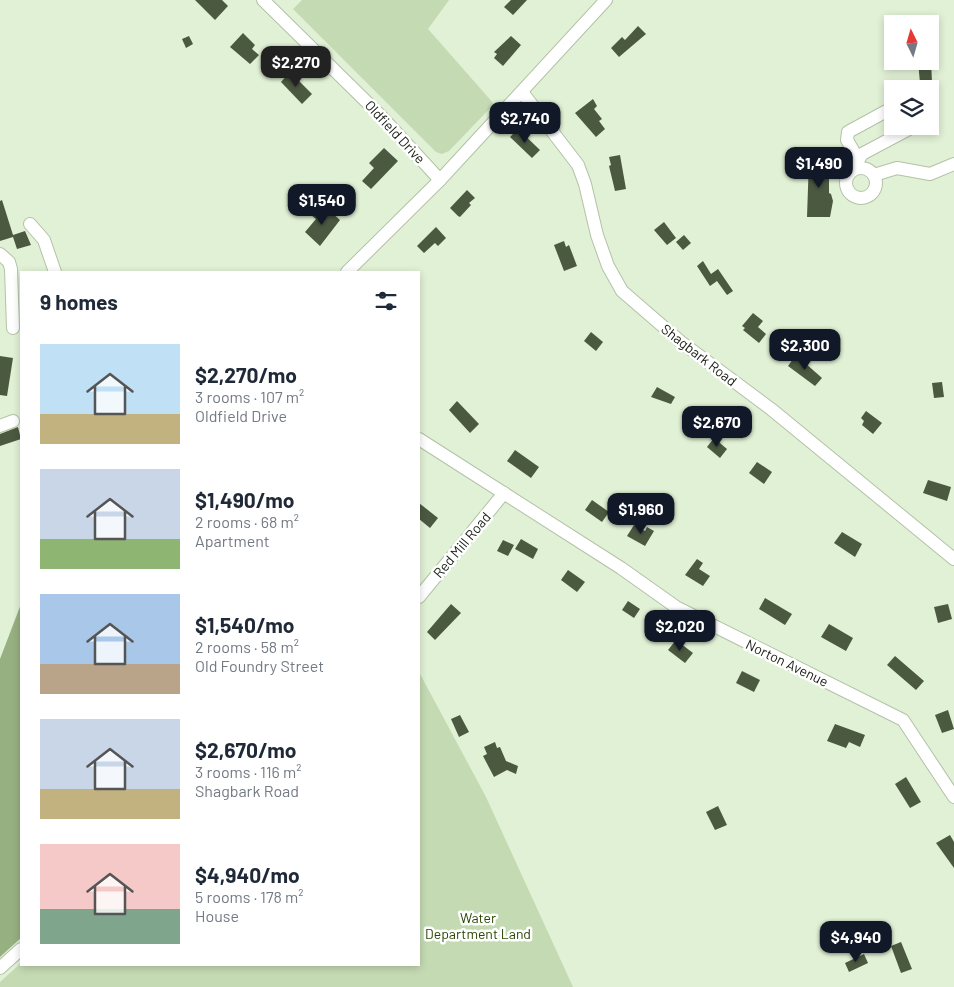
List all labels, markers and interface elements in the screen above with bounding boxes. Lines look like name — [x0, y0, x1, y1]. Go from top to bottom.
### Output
north arrow — [884, 15, 939, 70]
map controls — [884, 15, 939, 135]
pin: $2,270 — [255, 46, 337, 88]
text: $2,270 — [272, 52, 320, 71]
button: layers — [884, 80, 939, 135]
street label: Oldfield Drive — [362, 96, 429, 167]
pin: $2,740 — [484, 102, 566, 144]
text: $2,740 — [500, 108, 550, 127]
pin: $1,490 — [778, 146, 860, 189]
text: $1,490 — [796, 153, 842, 172]
pin: $1,540 — [281, 184, 363, 226]
text: $1,540 — [299, 190, 345, 209]
icon: filters — [372, 287, 400, 315]
text: 9 homes — [40, 289, 118, 314]
street label: Shagbark Road — [658, 320, 740, 389]
pin: $2,300 — [764, 328, 846, 371]
text: $2,300 — [780, 335, 830, 354]
text: $2,270/mo — [195, 362, 297, 387]
icon: home — [80, 364, 140, 424]
text: 3 rooms · 107 m² — [195, 387, 304, 406]
text: Oldfield Drive — [195, 406, 287, 425]
pin: $2,670 — [676, 406, 758, 448]
text: $2,670 — [693, 412, 741, 431]
text: $1,490/mo — [195, 487, 294, 512]
icon: home — [80, 489, 140, 549]
pin: $1,960 — [600, 492, 682, 535]
text: $1,960 — [618, 499, 664, 518]
street label: Red Mill Road — [429, 508, 494, 581]
text: 2 rooms · 68 m² — [195, 512, 299, 531]
text: Apartment — [195, 531, 270, 550]
pin: $2,020 — [639, 610, 721, 652]
text: $1,540/mo — [195, 612, 295, 637]
icon: home — [80, 614, 140, 674]
text: $2,020 — [655, 616, 705, 635]
street label: Norton Avenue — [743, 635, 831, 690]
text: 2 rooms · 58 m² — [195, 637, 299, 656]
text: Old Foundry Street — [195, 656, 324, 675]
text: $2,670/mo — [195, 737, 297, 762]
icon: home — [80, 739, 140, 799]
text: 3 rooms · 116 m² — [195, 762, 301, 781]
text: Shagbark Road — [195, 781, 299, 800]
text: $4,940/mo — [195, 862, 300, 887]
icon: home — [80, 864, 140, 924]
text: 5 rooms · 178 m² — [195, 887, 303, 906]
text: House — [195, 906, 239, 925]
park label: Water Department Land — [425, 909, 531, 942]
pin: $4,940 — [815, 920, 897, 963]
text: $4,940 — [831, 927, 881, 946]

